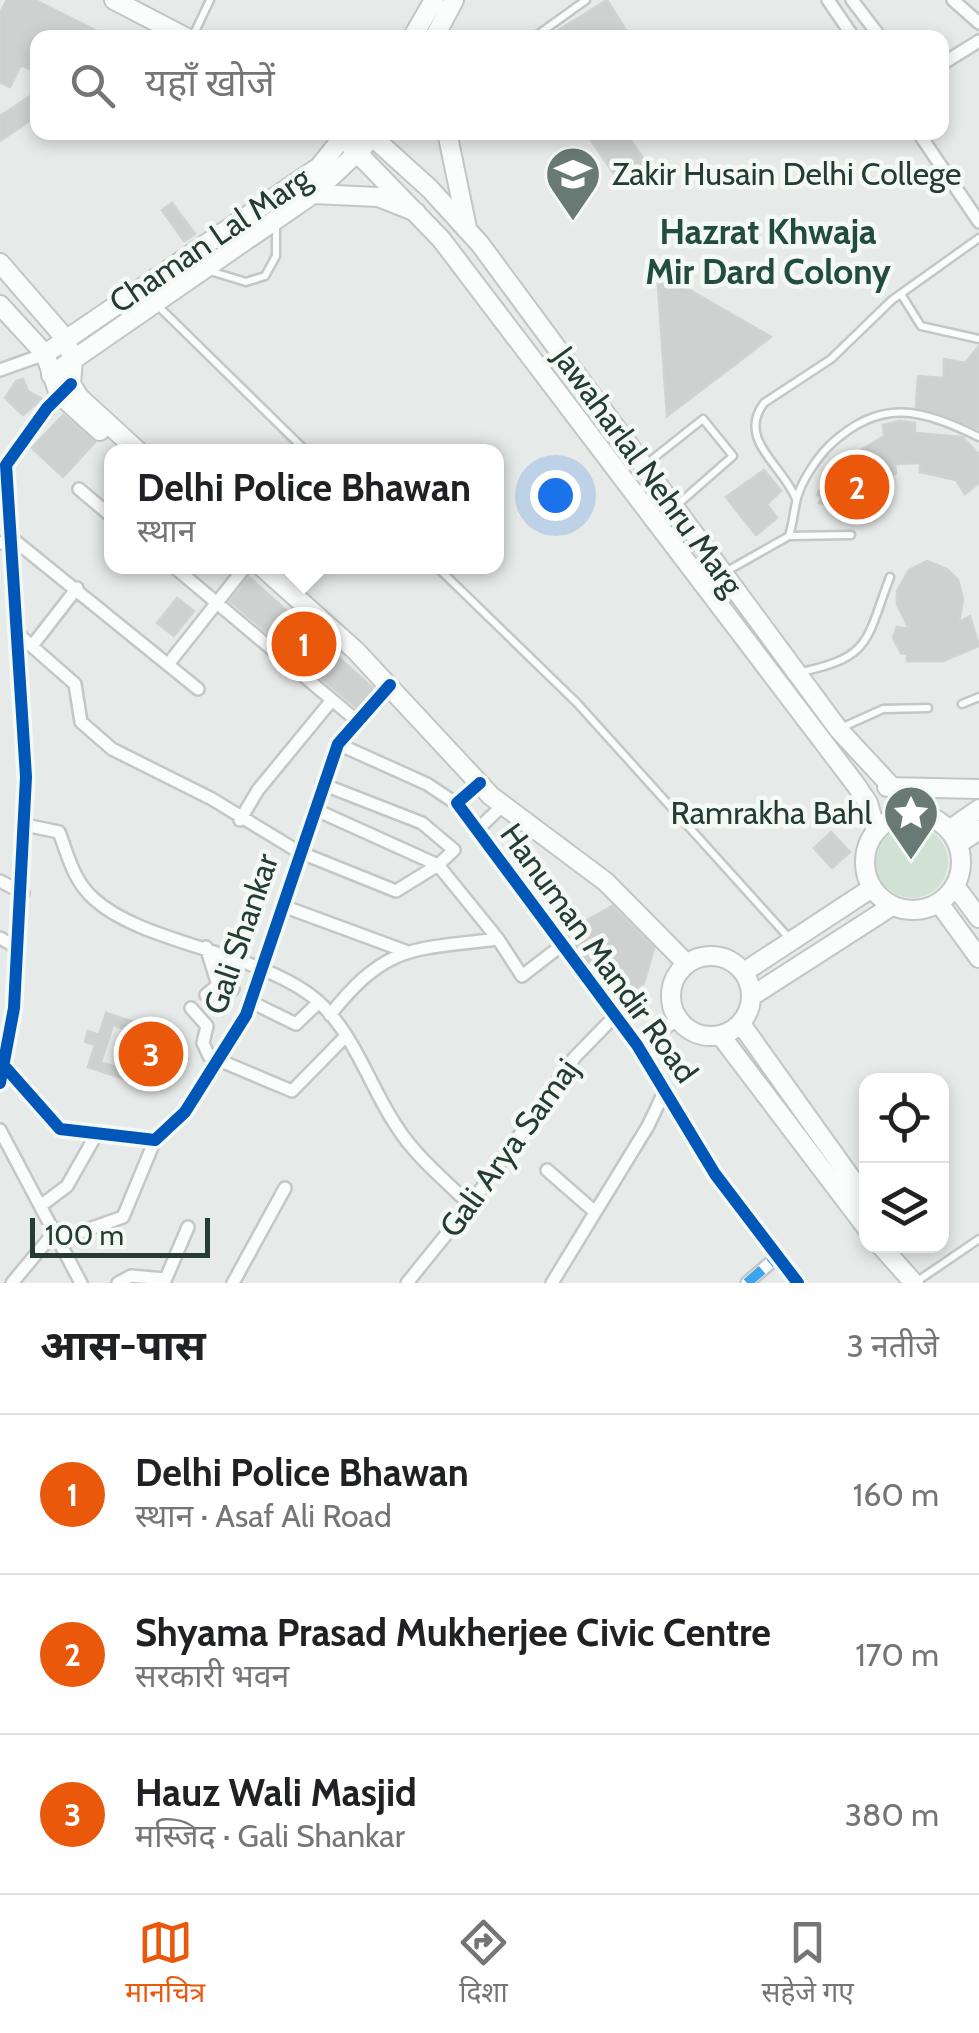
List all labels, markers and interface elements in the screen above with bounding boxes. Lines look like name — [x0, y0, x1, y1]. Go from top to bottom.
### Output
search box — [30, 30, 949, 140]
icon: search — [65, 58, 120, 113]
text: यहाँ खोजें — [145, 59, 275, 106]
school or university icon: Zakir Husain Delhi College — [543, 144, 603, 223]
place label: Zakir Husain Delhi College — [612, 154, 961, 193]
street label: Chaman Lal Marg — [102, 157, 319, 321]
district label: Hazrat Khwaja Mir Dard Colony — [645, 210, 891, 293]
street label: Jawaharlal Nehru Marg — [544, 338, 753, 604]
popup — [104, 444, 504, 574]
pin: 2 — [824, 450, 890, 524]
text: Delhi Police Bhawan — [137, 464, 471, 511]
your location — [530, 470, 581, 521]
text: स्थान — [137, 511, 195, 550]
pin: 1 — [272, 606, 336, 682]
place icon: Ramrakha Bahl — [881, 783, 941, 862]
place label: Ramrakha Bahl — [671, 793, 872, 832]
street label: Hanuman Mandir Road — [492, 815, 707, 1090]
street label: Gali Shankar — [195, 848, 286, 1019]
pin: 3 — [118, 1016, 184, 1092]
street label: Gali Arya Samaj — [431, 1051, 586, 1245]
map controls — [859, 1073, 949, 1253]
button: locate — [859, 1073, 949, 1163]
button: layers — [859, 1163, 949, 1253]
scale bar — [30, 1213, 210, 1258]
text: 100 m — [45, 1218, 124, 1252]
text: आस-पास — [40, 1319, 206, 1371]
text: 3 नतीजे — [846, 1326, 939, 1365]
text: Delhi Police Bhawan — [135, 1449, 469, 1496]
text: 1 — [67, 1475, 78, 1514]
text: 160 m — [853, 1475, 939, 1514]
text: स्थान · Asaf Ali Road — [135, 1496, 392, 1535]
text: Shyama Prasad Mukherjee Civic Centre — [135, 1609, 771, 1656]
text: 2 — [64, 1635, 81, 1674]
text: 170 m — [855, 1635, 939, 1674]
text: सरकारी भवन — [135, 1656, 289, 1695]
text: Hauz Wali Masjid — [135, 1769, 417, 1816]
text: 3 — [64, 1795, 81, 1834]
text: 380 m — [845, 1795, 939, 1834]
text: मस्जिद · Gali Shankar — [135, 1816, 405, 1855]
tab: मानचित्र — [125, 1915, 205, 2013]
tab: दिशा — [456, 1915, 511, 2013]
tab: सहेजे गए — [762, 1915, 854, 2013]

